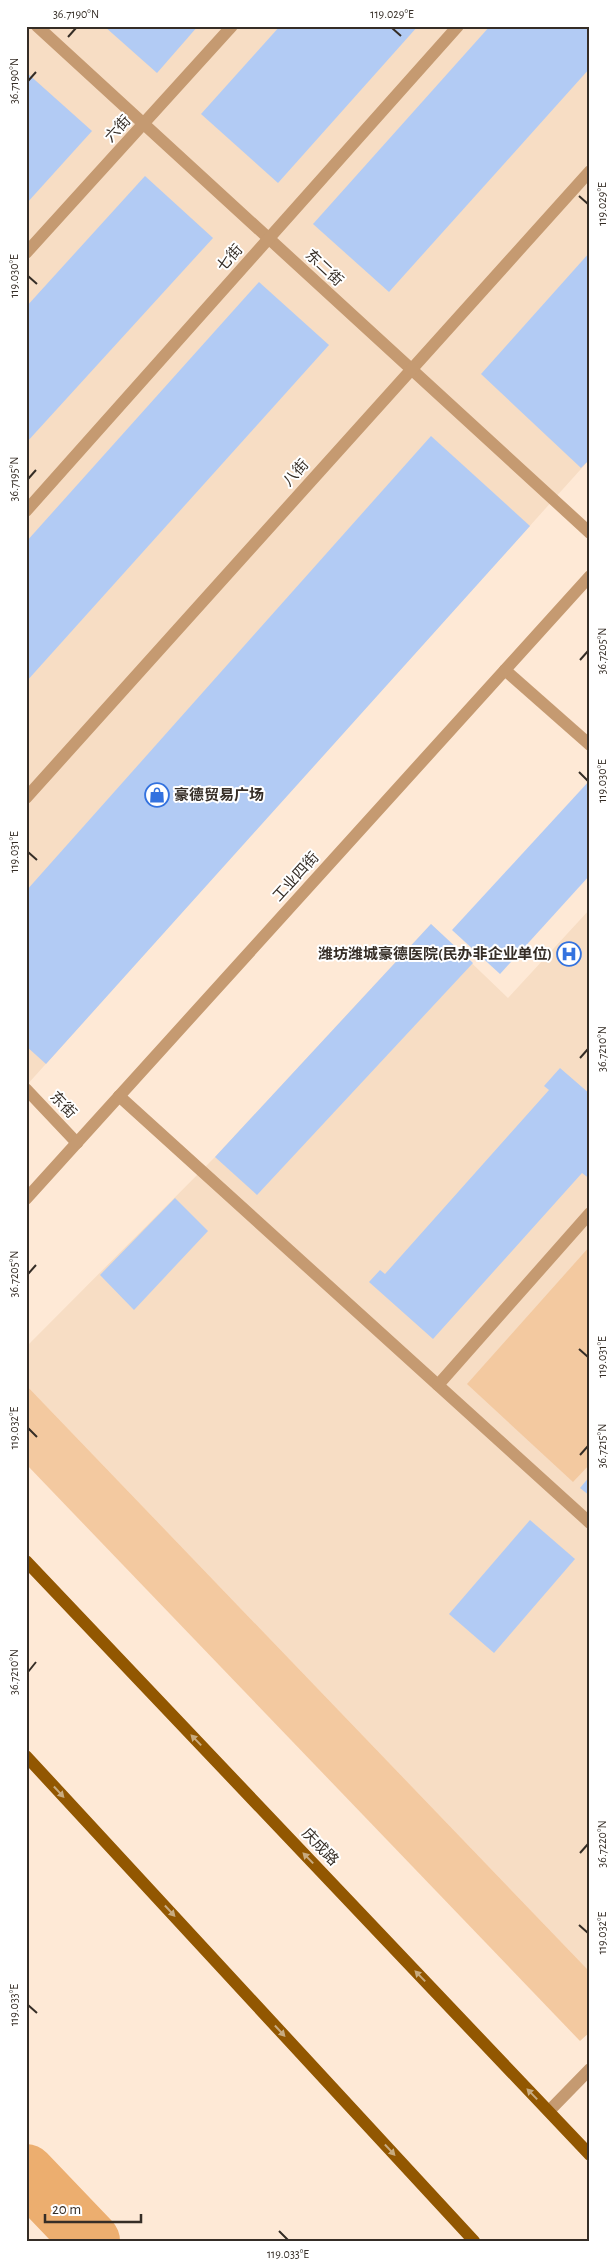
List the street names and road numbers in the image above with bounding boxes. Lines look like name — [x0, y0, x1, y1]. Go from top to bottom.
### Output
street label: 六街 — [102, 112, 134, 145]
street label: 七街 — [214, 241, 246, 274]
street label: 东二街 — [302, 246, 346, 289]
street label: 八街 — [280, 456, 312, 489]
street label: 工业四街 — [270, 849, 322, 904]
street label: 东街 — [47, 1088, 80, 1121]
street label: 庆成路 — [299, 1825, 342, 1868]

